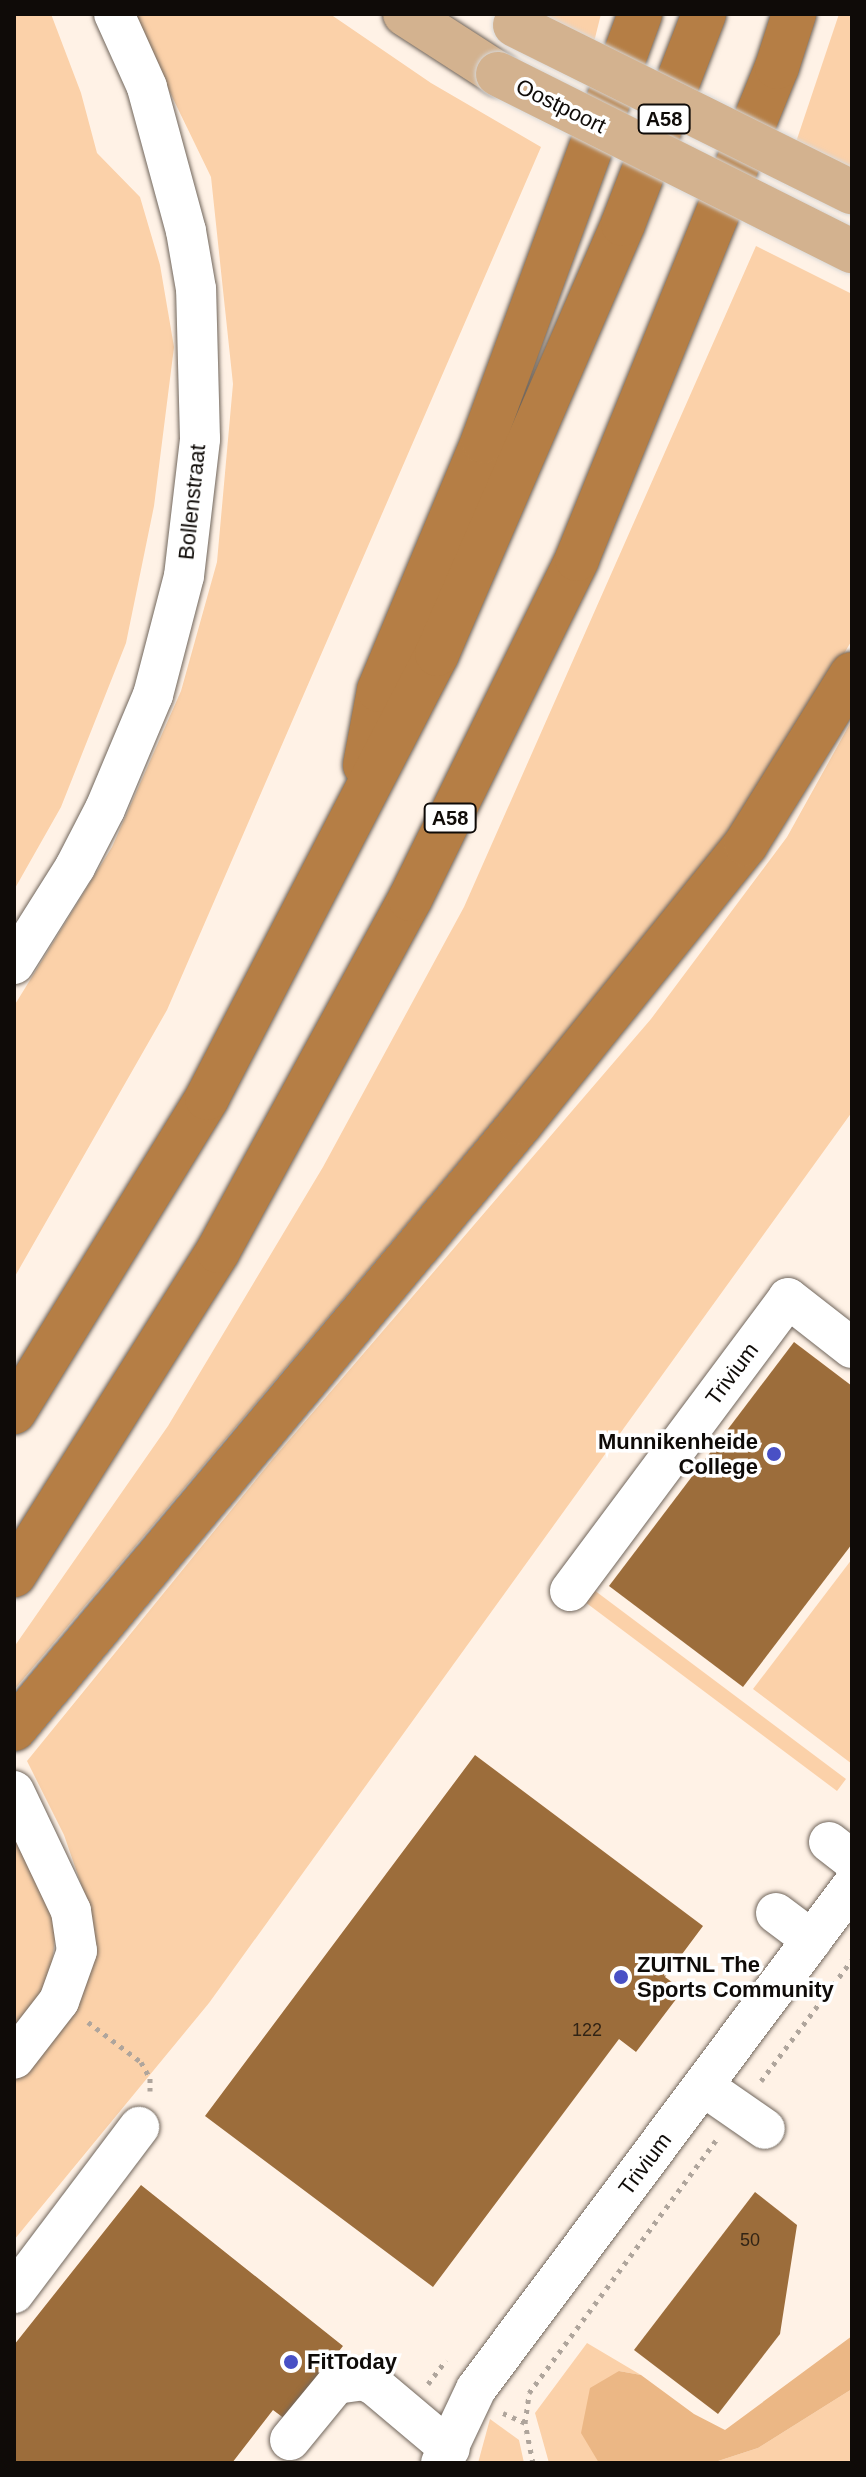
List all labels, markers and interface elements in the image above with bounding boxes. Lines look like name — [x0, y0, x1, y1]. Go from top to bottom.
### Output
street label: Oostpoort — [512, 73, 610, 139]
road number: A58 — [636, 103, 692, 135]
street label: Bollenstraat — [173, 443, 211, 561]
road number: A58 — [422, 802, 478, 834]
street label: Trivium — [700, 1338, 764, 1410]
place label: Munnikenheide College — [598, 1428, 758, 1480]
marker: Munnikenheide College — [765, 1445, 783, 1463]
place label: ZUITNL The Sports Community — [637, 1951, 834, 2002]
marker: ZUITNL The Sports Community — [612, 1968, 630, 1986]
house number: 122 — [572, 2019, 602, 2041]
street label: Trivium — [613, 2128, 677, 2200]
house number: 50 — [740, 2229, 760, 2251]
place label: FitToday — [307, 2349, 397, 2375]
marker: FitToday — [282, 2353, 300, 2371]

